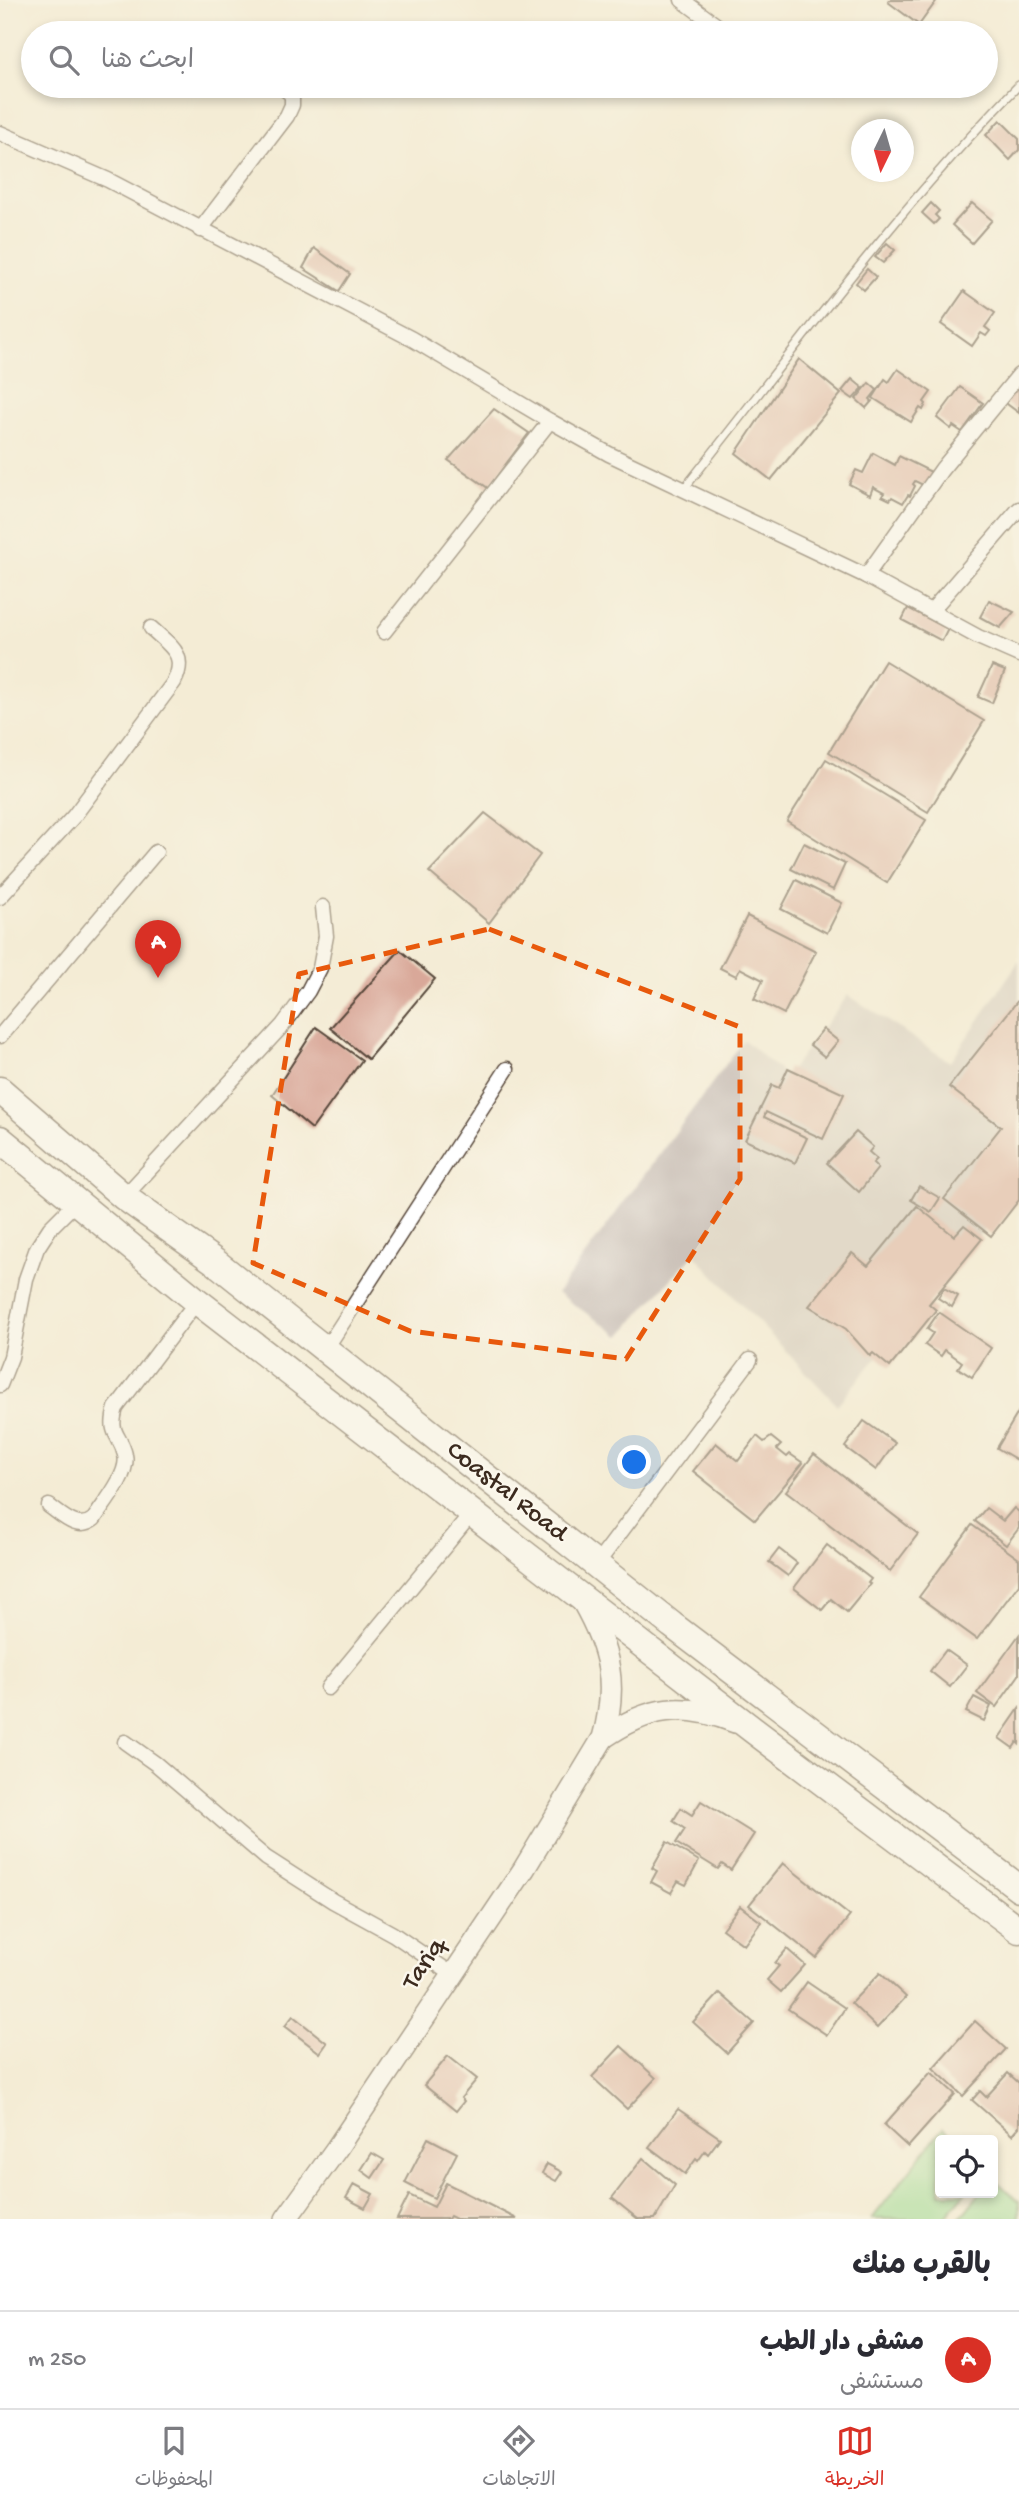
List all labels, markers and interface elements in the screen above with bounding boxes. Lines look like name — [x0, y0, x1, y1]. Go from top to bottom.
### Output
search box — [21, 21, 998, 98]
icon: search — [45, 41, 83, 79]
text: ابحث هنا — [101, 47, 194, 78]
north arrow — [851, 119, 914, 182]
pin: A — [135, 920, 181, 978]
street label: Coastal Road — [439, 1436, 574, 1551]
your location — [617, 1445, 651, 1479]
street label: Tariq — [396, 1931, 455, 1998]
map controls — [935, 2135, 998, 2198]
button: locate — [935, 2135, 998, 2198]
text: بالقرب منك — [852, 2250, 991, 2285]
text: مشفى دار الطب — [760, 2329, 924, 2360]
text: 250 m — [28, 2347, 86, 2374]
text: A — [961, 2347, 975, 2374]
text: مستشفى — [840, 2370, 924, 2397]
tab: المحفوظات — [135, 2422, 213, 2495]
tab: الاتجاهات — [482, 2422, 556, 2495]
tab: الخريطة — [825, 2422, 884, 2495]

